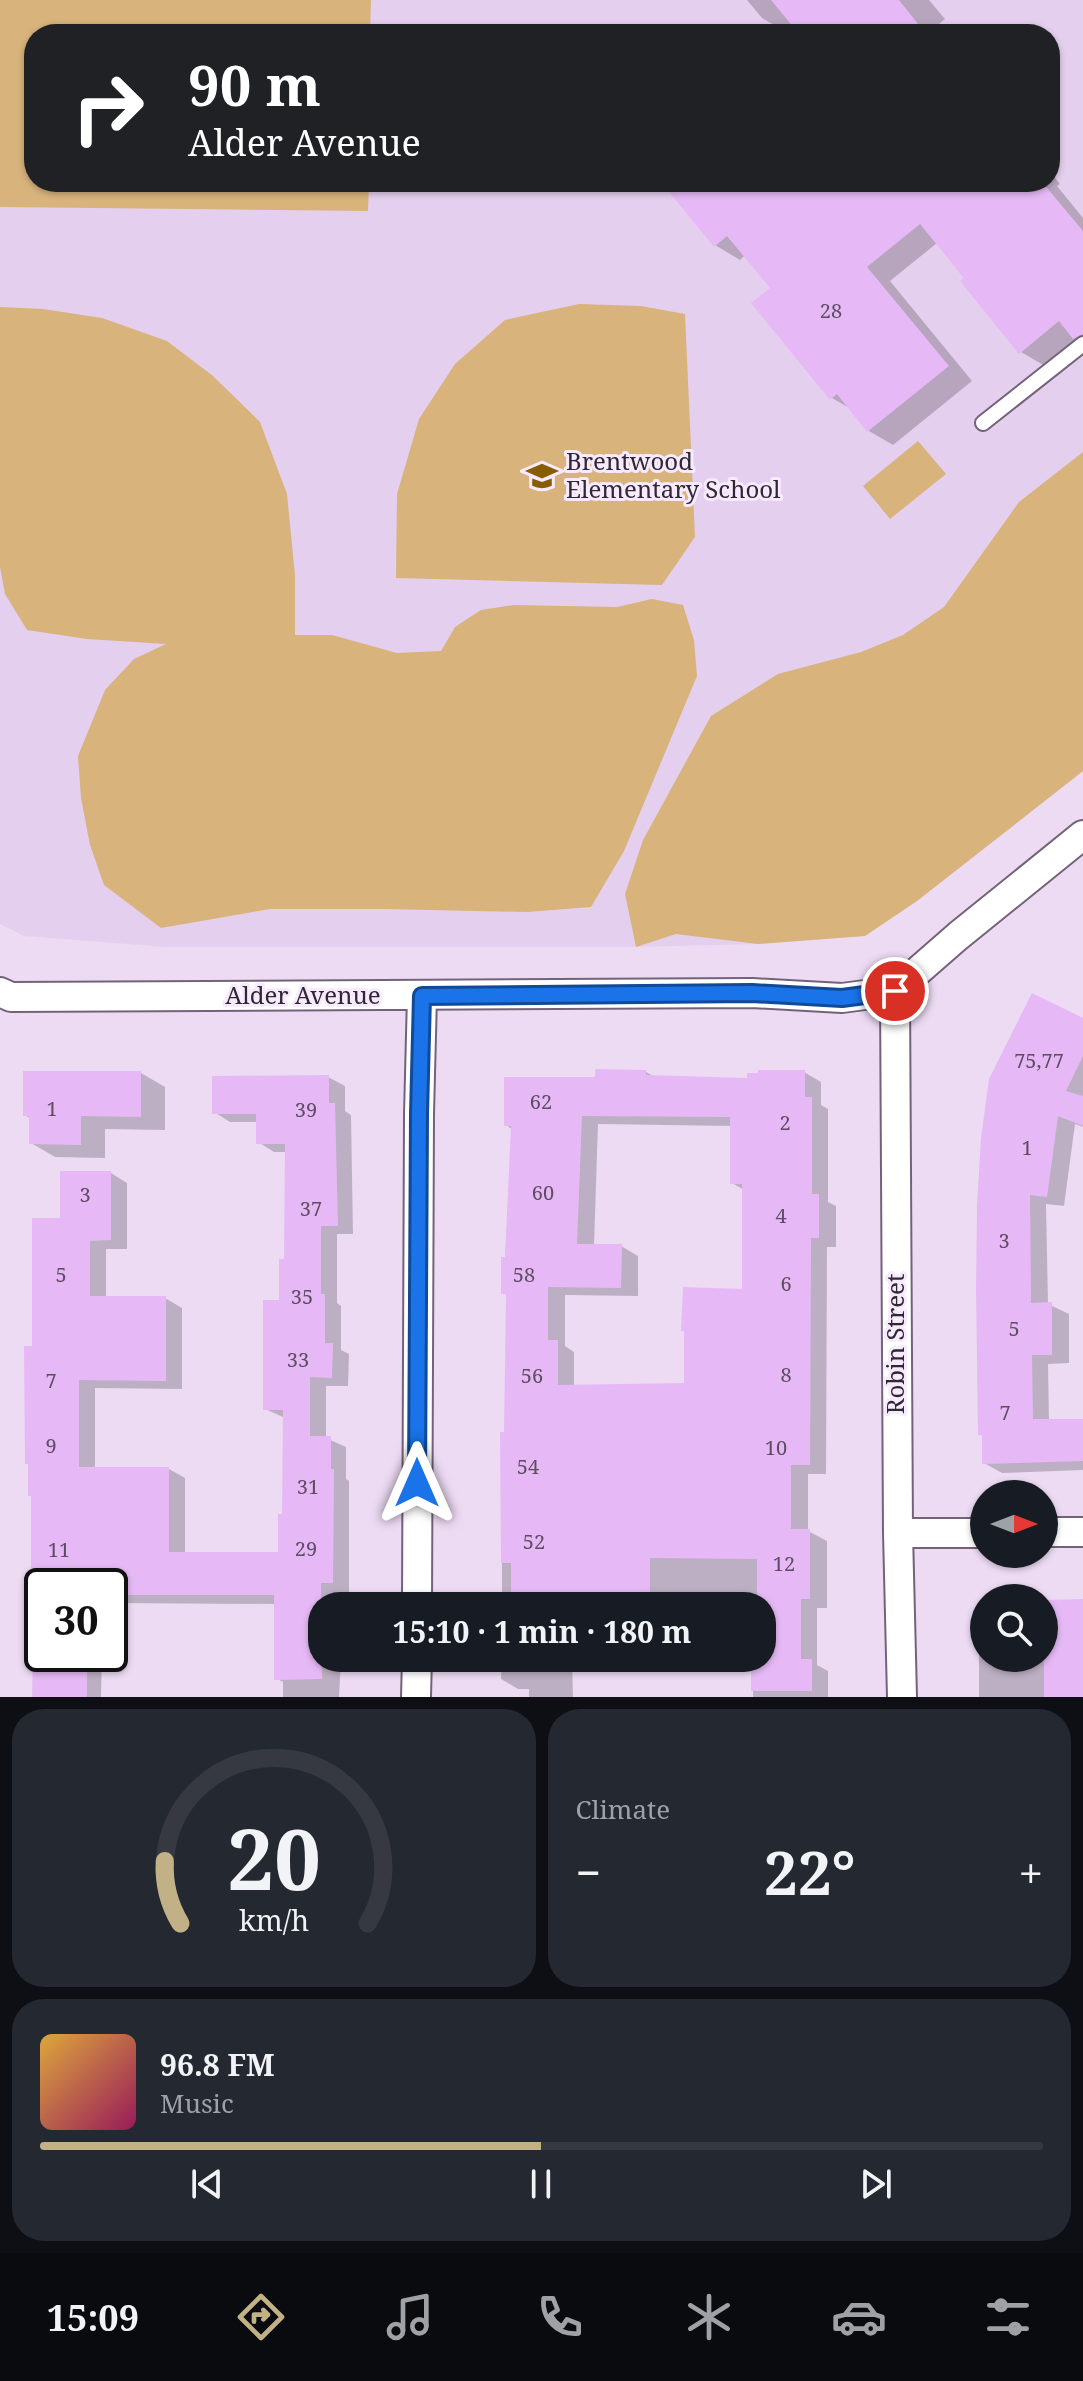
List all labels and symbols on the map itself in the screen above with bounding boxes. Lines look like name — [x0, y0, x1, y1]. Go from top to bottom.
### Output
house number: 28 — [820, 297, 842, 324]
place label: Brentwood Elementary School — [566, 444, 781, 505]
school or university icon: Brentwood Elementary School — [525, 459, 559, 493]
pin — [861, 957, 929, 1025]
street label: Alder Avenue — [225, 978, 381, 1011]
house number: 75,77 — [1014, 1047, 1064, 1074]
house number: 62 — [530, 1088, 552, 1115]
house number: 1 — [46, 1095, 58, 1122]
house number: 39 — [295, 1096, 317, 1123]
house number: 2 — [779, 1109, 791, 1136]
house number: 1 — [1021, 1134, 1033, 1161]
house number: 60 — [532, 1179, 554, 1206]
house number: 3 — [79, 1181, 91, 1208]
house number: 37 — [300, 1195, 322, 1222]
house number: 4 — [775, 1202, 787, 1229]
house number: 3 — [998, 1227, 1010, 1254]
house number: 5 — [55, 1261, 67, 1288]
house number: 58 — [513, 1261, 535, 1288]
house number: 6 — [780, 1270, 792, 1297]
street label: Robin Street — [878, 1274, 911, 1414]
house number: 35 — [291, 1283, 313, 1310]
house number: 5 — [1008, 1315, 1020, 1342]
house number: 33 — [287, 1346, 309, 1373]
house number: 8 — [780, 1361, 792, 1388]
house number: 56 — [521, 1362, 543, 1389]
house number: 7 — [45, 1367, 57, 1394]
house number: 7 — [999, 1399, 1011, 1426]
house number: 9 — [45, 1432, 57, 1459]
house number: 10 — [765, 1434, 787, 1461]
position arrow — [375, 1441, 459, 1525]
house number: 54 — [517, 1453, 539, 1480]
house number: 31 — [297, 1473, 319, 1500]
north arrow — [970, 1480, 1058, 1568]
house number: 52 — [523, 1528, 545, 1555]
house number: 29 — [295, 1535, 317, 1562]
house number: 11 — [48, 1536, 70, 1563]
house number: 12 — [773, 1550, 795, 1577]
speed limit sign: 30 — [24, 1568, 128, 1672]

